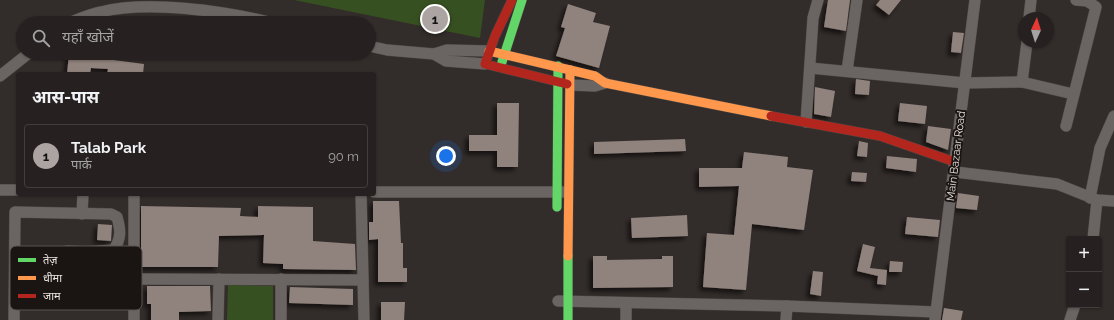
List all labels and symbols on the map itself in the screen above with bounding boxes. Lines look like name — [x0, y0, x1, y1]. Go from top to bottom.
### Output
pin: 1 — [422, 4, 448, 34]
north arrow — [1018, 12, 1054, 48]
street label: Main Bazaar Road — [944, 110, 968, 202]
your location — [436, 146, 456, 166]
legend — [10, 246, 142, 310]
text: तेज़ — [43, 254, 58, 267]
text: धीमा — [43, 272, 62, 285]
text: जाम — [43, 290, 61, 303]

